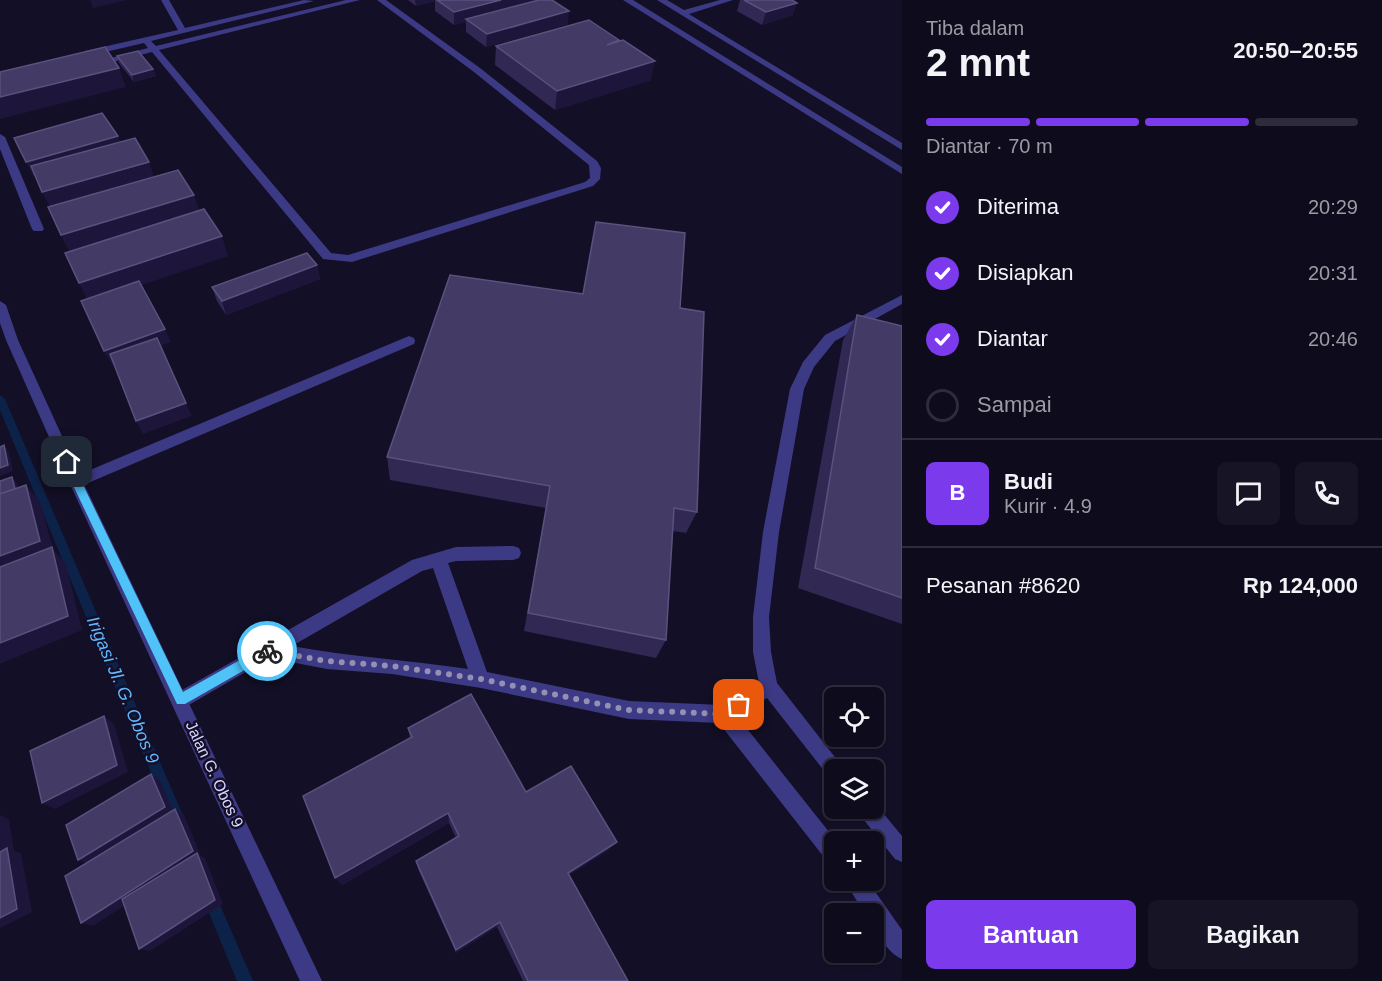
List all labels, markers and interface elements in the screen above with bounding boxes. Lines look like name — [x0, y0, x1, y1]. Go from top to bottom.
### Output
text: Tiba dalam — [926, 17, 1024, 39]
text: 20:50–20:55 — [1233, 38, 1358, 63]
text: 2 mnt — [926, 41, 1030, 84]
text: Diantar · 70 m — [926, 135, 1053, 157]
icon: check — [926, 191, 959, 224]
text: Diterima — [977, 194, 1059, 219]
text: 20:29 — [1308, 196, 1358, 218]
icon: check — [926, 257, 959, 290]
text: Disiapkan — [977, 260, 1074, 285]
text: 20:31 — [1308, 262, 1358, 284]
icon: check — [926, 323, 959, 356]
text: Diantar — [977, 326, 1048, 351]
text: 20:46 — [1308, 328, 1358, 350]
text: Sampai — [977, 392, 1052, 417]
pin — [41, 436, 92, 487]
icon: home — [50, 445, 83, 478]
button: chat — [1217, 462, 1280, 525]
button: phone — [1295, 462, 1358, 525]
text: Budi — [1004, 469, 1053, 494]
text: B — [950, 480, 965, 505]
text: Kurir · 4.9 — [1004, 495, 1092, 517]
text: Pesanan #8620 — [926, 573, 1080, 598]
text: Rp 124,000 — [1243, 573, 1358, 598]
water label: Irigasi Jl. G. Obos 9 — [83, 613, 163, 767]
courier — [237, 621, 297, 681]
icon: bike — [251, 635, 284, 668]
pin — [713, 679, 764, 730]
map controls — [824, 687, 884, 963]
button: locate — [824, 687, 884, 747]
icon: bag — [722, 688, 755, 721]
street label: Jalan G. Obos 9 — [182, 718, 247, 830]
button: layers — [824, 759, 884, 819]
button: + — [824, 831, 884, 891]
button: Bantuan — [926, 900, 1136, 969]
button: Bagikan — [1148, 900, 1358, 969]
button: − — [824, 903, 884, 963]

